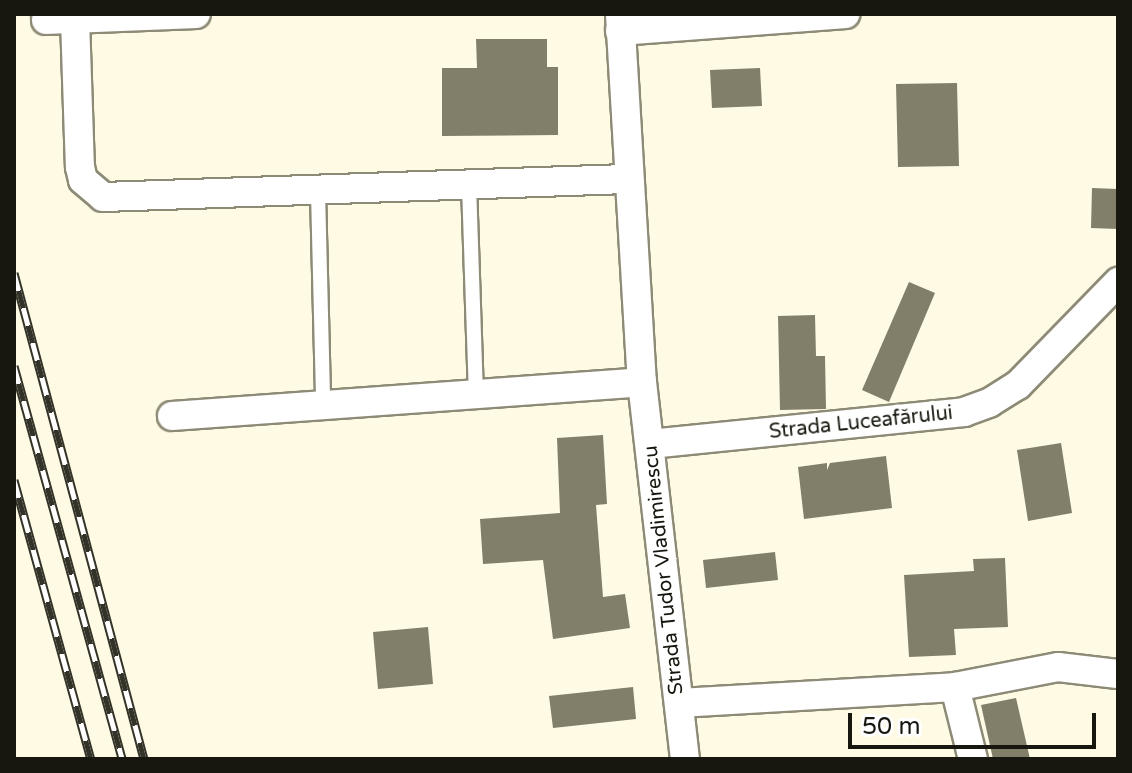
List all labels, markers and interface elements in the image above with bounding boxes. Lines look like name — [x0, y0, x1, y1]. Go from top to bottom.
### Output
street label: Strada Luceafărului — [768, 401, 954, 445]
street label: Strada Tudor Vladimirescu — [639, 444, 689, 696]
scale bar — [852, 697, 1100, 747]
text: 50 m — [862, 712, 920, 741]

